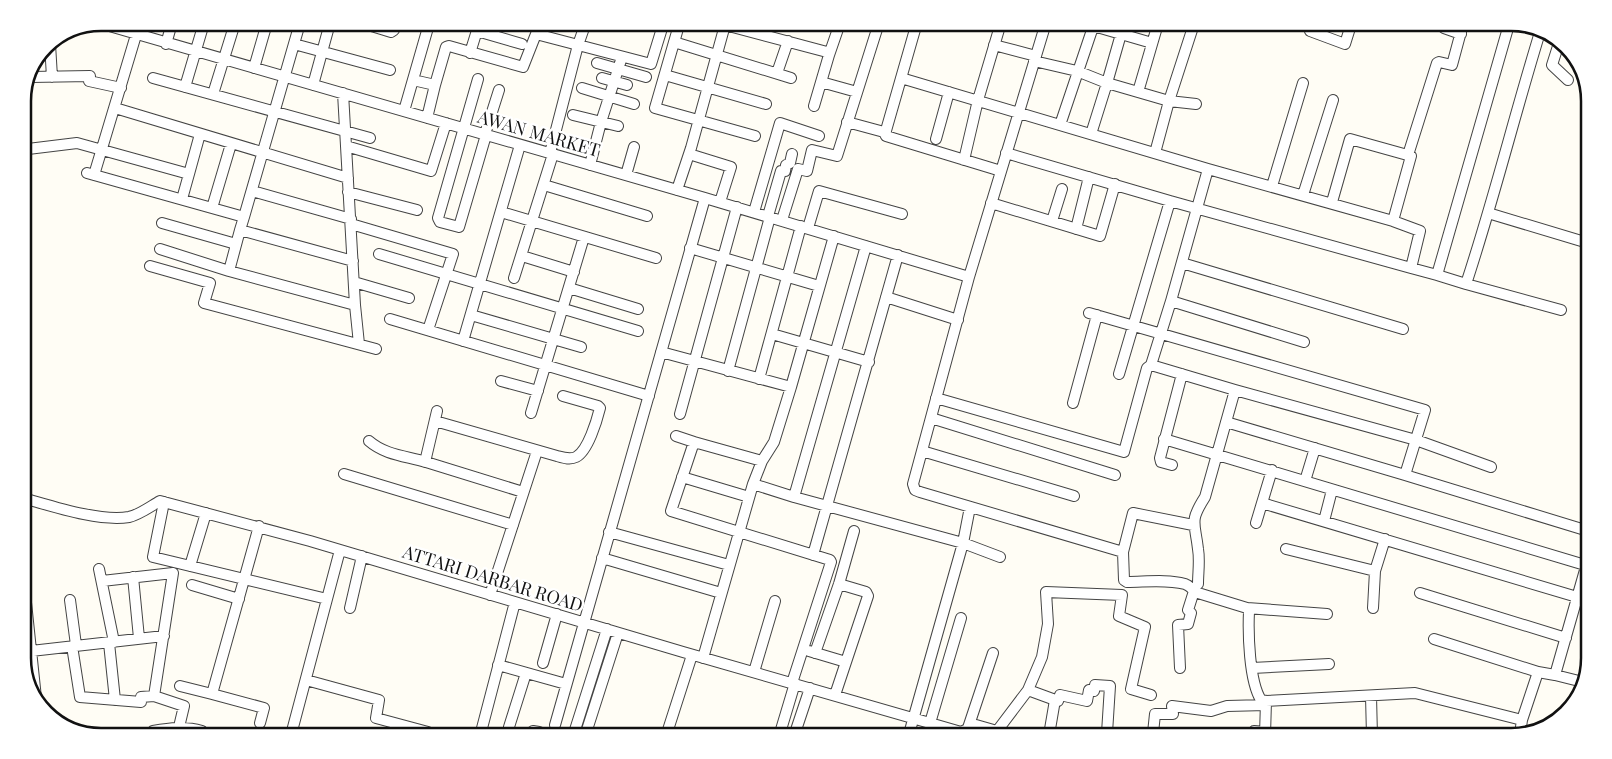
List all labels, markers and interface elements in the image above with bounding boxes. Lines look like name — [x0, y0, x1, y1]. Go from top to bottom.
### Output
street label: AWAN MARKET — [474, 104, 603, 162]
street label: ATTARI DARBAR ROAD — [399, 539, 586, 617]

